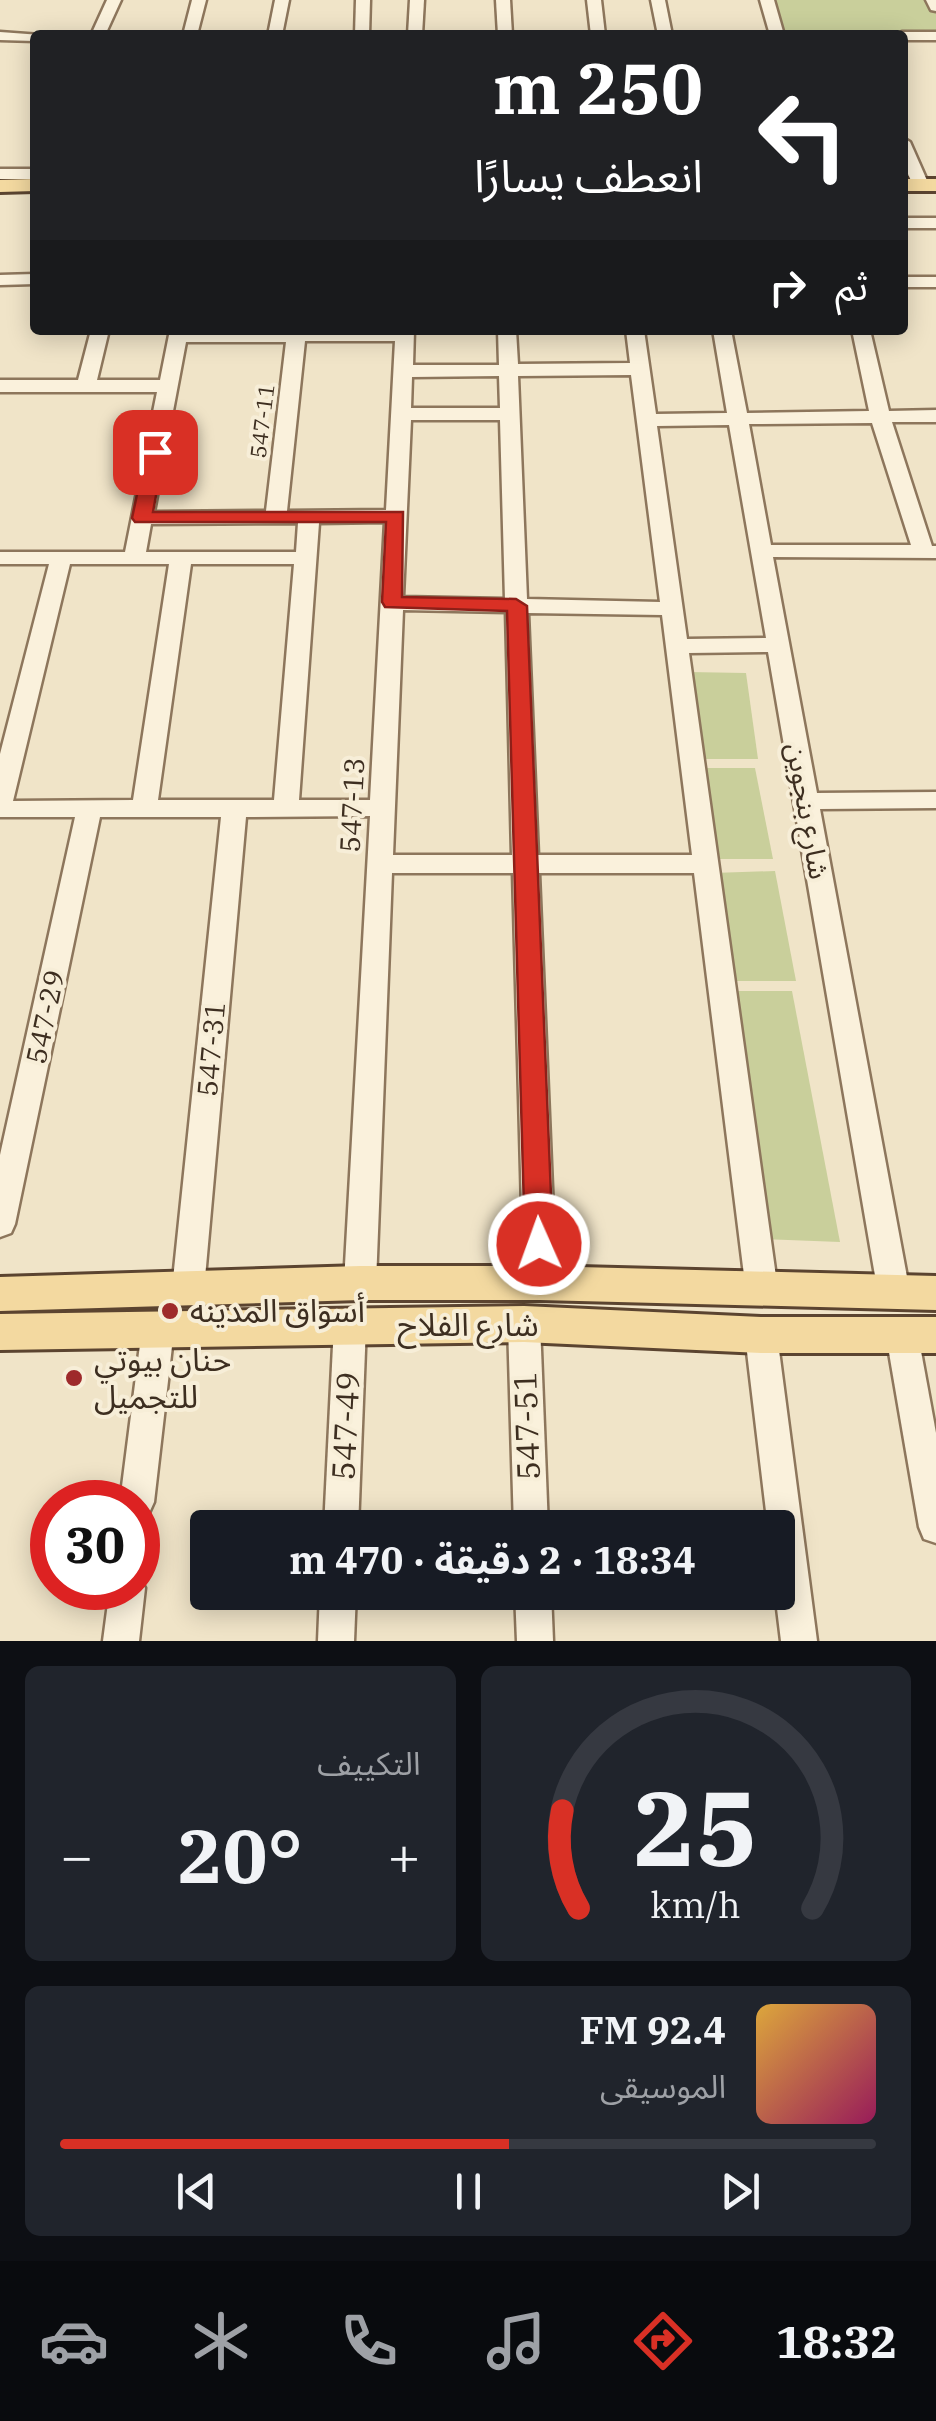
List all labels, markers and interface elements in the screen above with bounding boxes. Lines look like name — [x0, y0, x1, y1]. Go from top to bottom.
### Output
text: 250 m — [493, 42, 703, 133]
icon: left — [738, 70, 868, 200]
text: انعطف يسارًا — [474, 146, 703, 204]
icon: right — [760, 260, 815, 315]
text: ثم — [835, 261, 868, 310]
street label: 547-11 — [243, 382, 280, 460]
pin — [113, 410, 198, 495]
icon: arrive — [128, 425, 183, 480]
street label: شارع بنجوين — [775, 740, 839, 883]
street label: 547-13 — [331, 757, 372, 853]
street label: 547-29 — [17, 967, 72, 1067]
street label: 547-31 — [188, 1000, 233, 1098]
position arrow — [487, 1192, 591, 1296]
place label: أسواق المدينه — [190, 1289, 365, 1331]
marker: أسواق المدينه — [159, 1300, 181, 1322]
street label: شارع الفلاح — [397, 1303, 539, 1349]
place label: حنان بيوتي للتجميل — [94, 1338, 231, 1417]
marker: حنان بيوتي للتجميل — [63, 1367, 85, 1389]
street label: 547-49 — [321, 1371, 369, 1481]
street label: 547-51 — [503, 1371, 549, 1481]
speed limit sign: 30 — [30, 1480, 160, 1610]
text: 18:34 · 2 دقيقة · 470 m — [289, 1535, 696, 1584]
text: التكييف — [317, 1742, 421, 1784]
text: 25 — [633, 1759, 758, 1895]
text: 20° — [178, 1806, 303, 1904]
text: − — [60, 1820, 93, 1891]
text: + — [387, 1820, 420, 1891]
text: km/h — [651, 1881, 741, 1928]
text: 92.4 FM — [580, 2005, 726, 2054]
text: الموسيقى — [600, 2065, 726, 2107]
icon: previous — [169, 2164, 224, 2219]
icon: pause — [441, 2164, 496, 2219]
icon: next — [713, 2164, 768, 2219]
icon: car — [39, 2306, 109, 2376]
icon: climate — [186, 2306, 256, 2376]
icon: phone — [334, 2306, 404, 2376]
icon: music — [481, 2306, 551, 2376]
icon: directions — [628, 2306, 698, 2376]
text: 18:32 — [776, 2312, 897, 2370]

